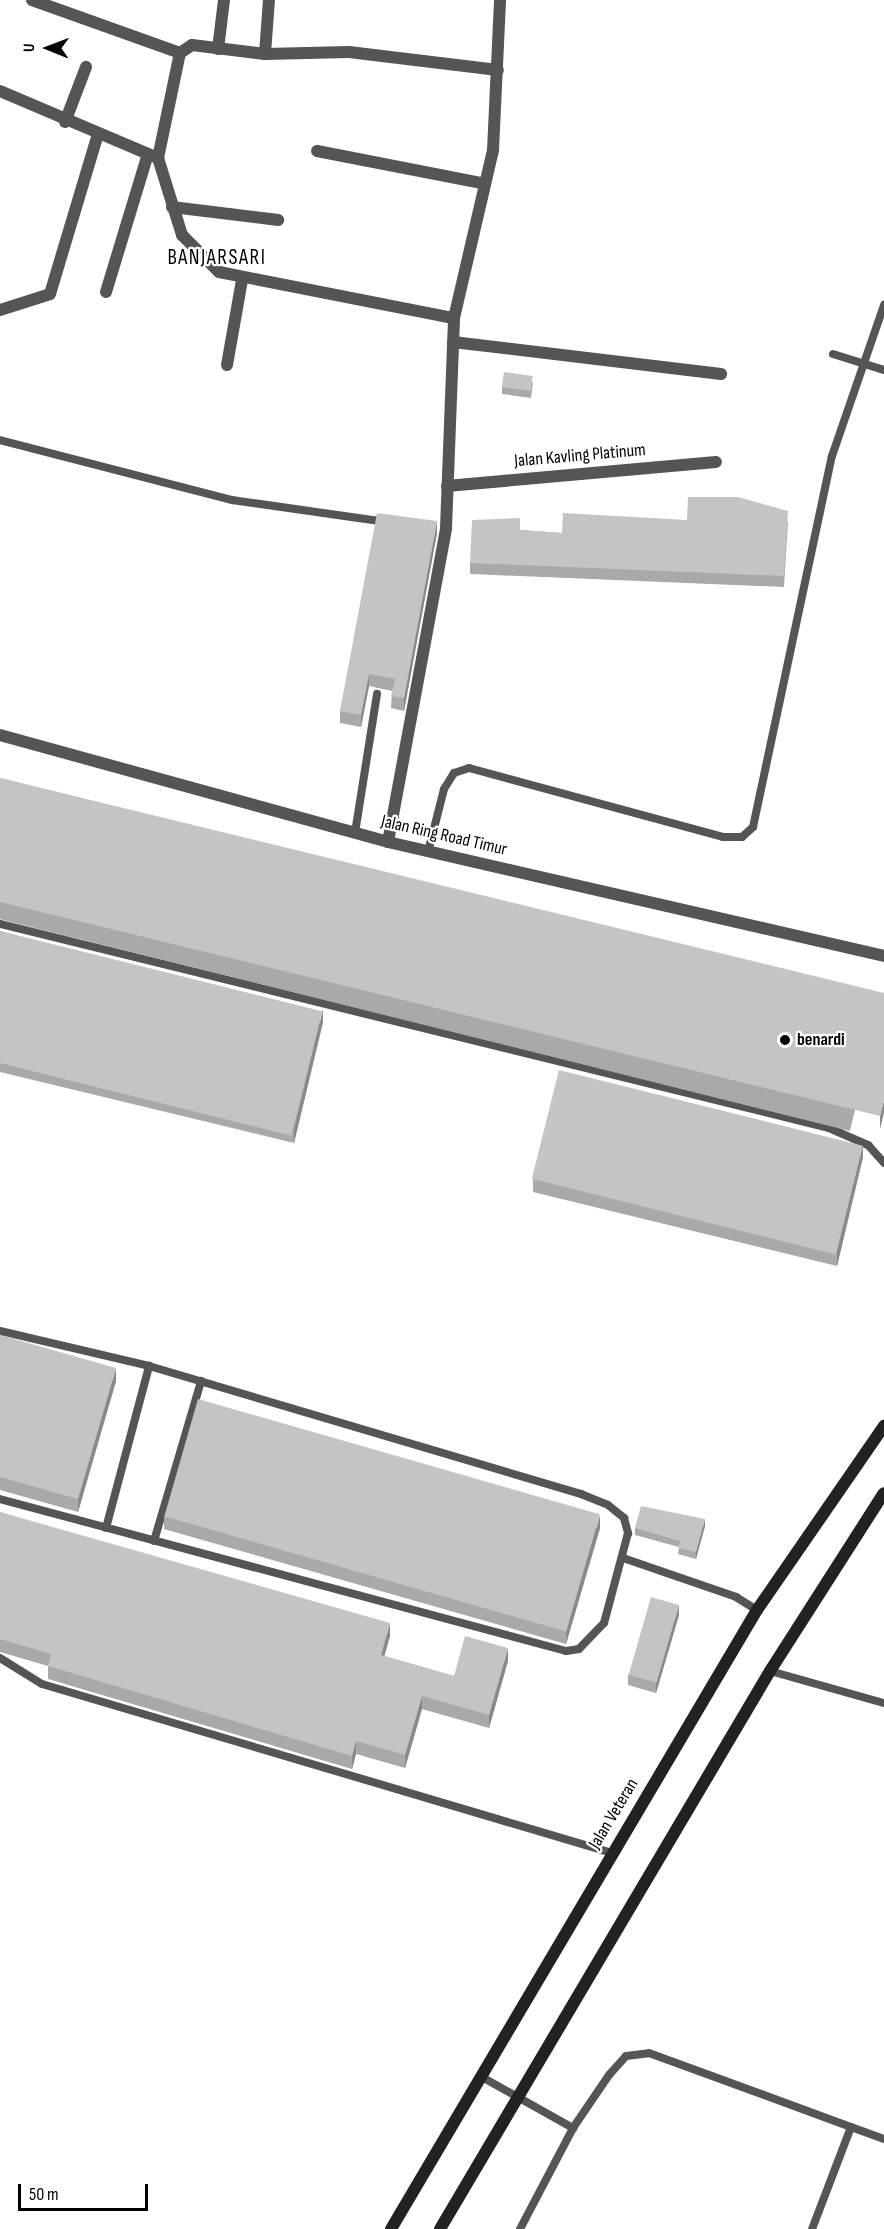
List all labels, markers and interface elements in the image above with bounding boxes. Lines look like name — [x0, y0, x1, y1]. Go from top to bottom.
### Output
north arrow — [18, 18, 78, 78]
text: U — [20, 43, 39, 52]
district label: BANJARSARI — [168, 245, 266, 271]
street label: Jalan Kavling Platinum — [514, 440, 646, 472]
street label: Jalan Ring Road Timur — [379, 811, 509, 861]
place label: benardi — [797, 1029, 845, 1051]
marker: benardi — [778, 1033, 792, 1047]
street label: Jalan Veteran — [585, 1775, 643, 1853]
scale bar — [21, 2172, 152, 2210]
text: 50 m — [29, 2184, 59, 2205]

